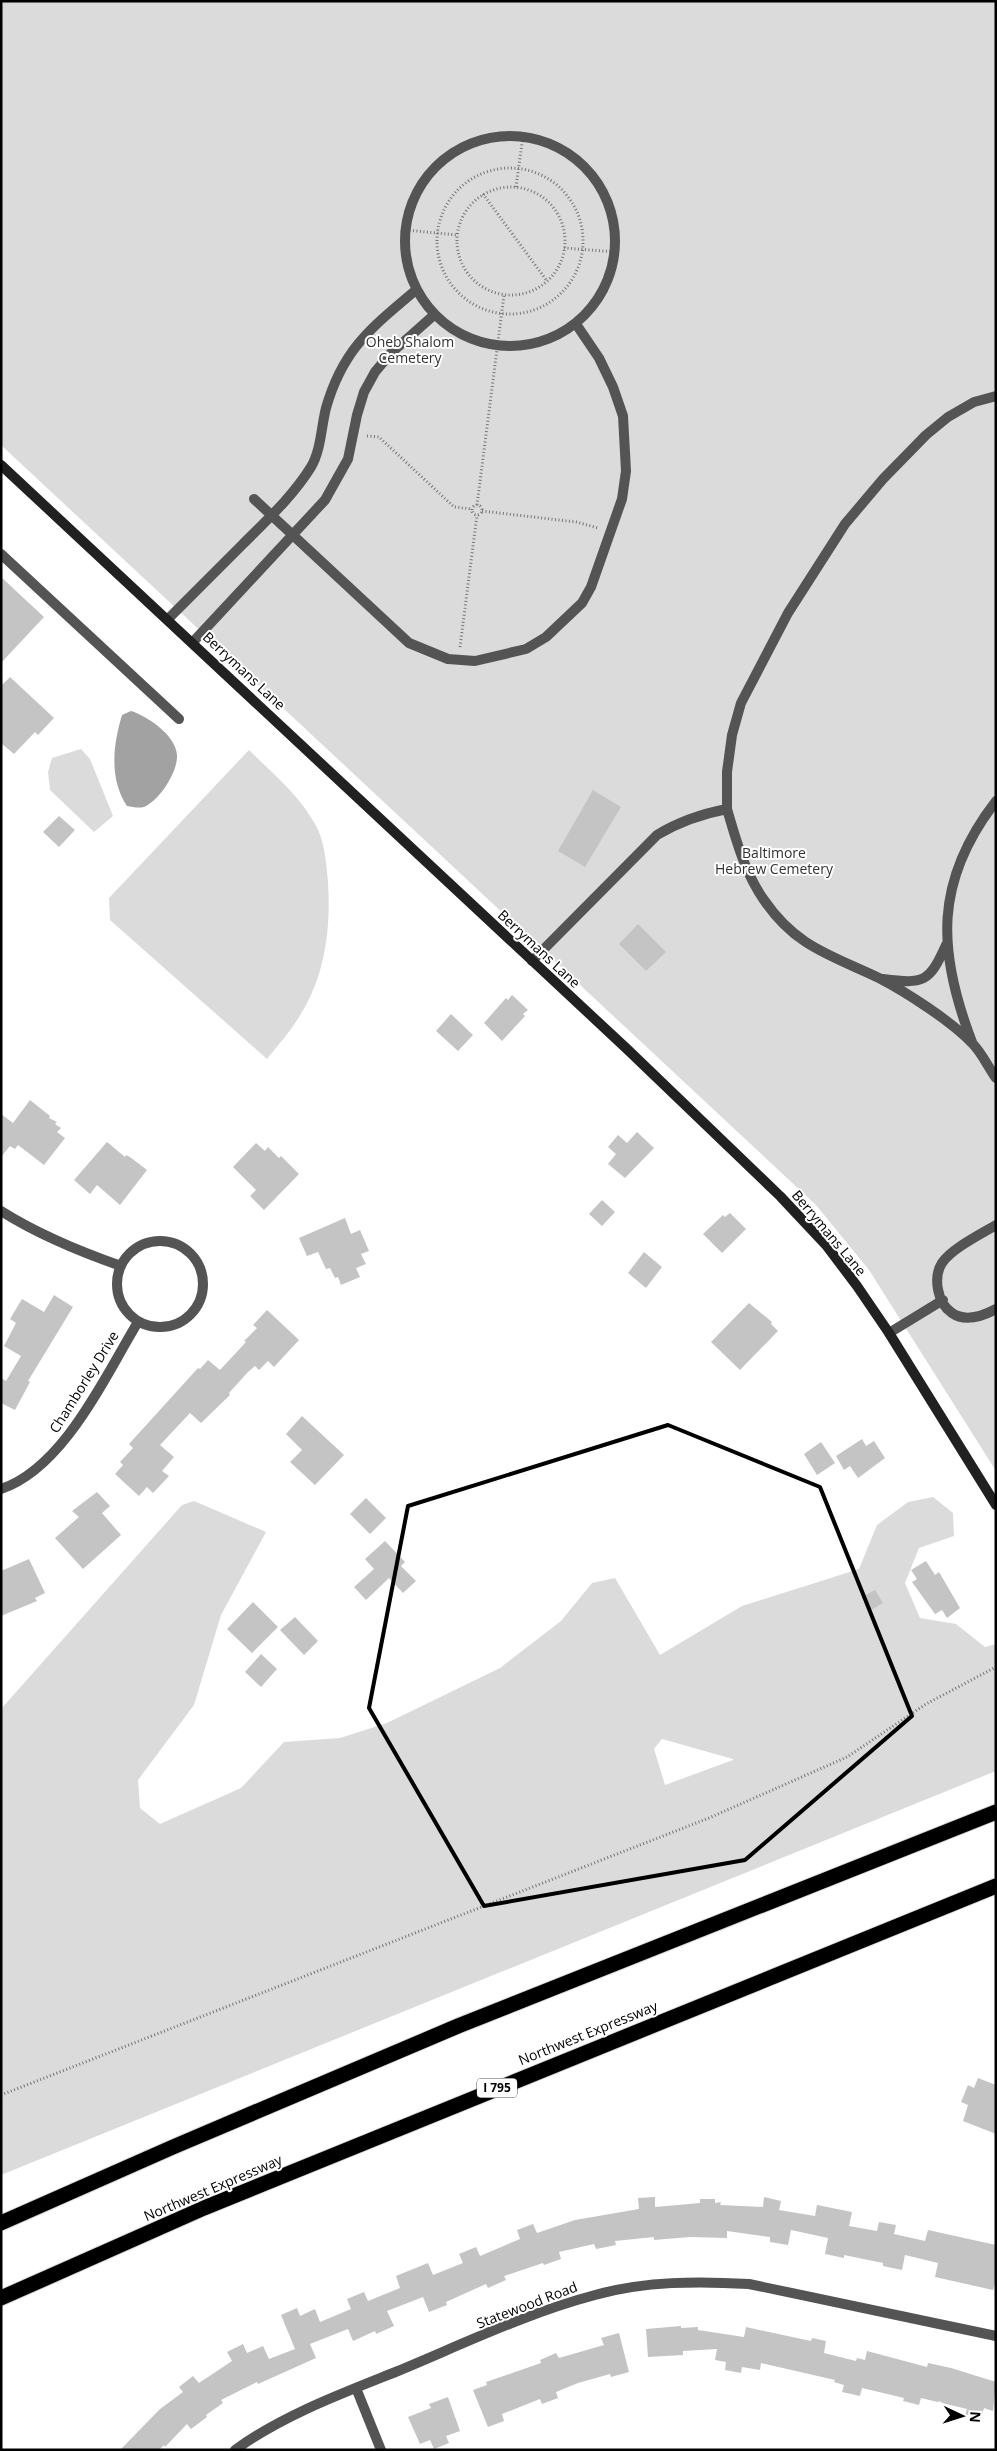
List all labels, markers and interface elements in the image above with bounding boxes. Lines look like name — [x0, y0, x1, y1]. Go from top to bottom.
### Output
park label: Oheb Shalom Cemetery — [366, 332, 454, 367]
street label: Berrymans Lane — [199, 627, 290, 714]
park label: Baltimore Hebrew Cemetery — [715, 843, 834, 878]
street label: Berrymans Lane — [494, 905, 585, 992]
street label: Berrymans Lane — [788, 1186, 871, 1280]
street label: Chamborley Drive — [44, 1327, 123, 1436]
street label: Northwest Expressway — [515, 1996, 661, 2069]
road number: I 795 — [477, 2078, 517, 2098]
street label: Northwest Expressway — [141, 2149, 286, 2225]
street label: Statewood Road — [474, 2277, 580, 2333]
north arrow — [937, 2391, 987, 2441]
text: N — [966, 2411, 985, 2423]

